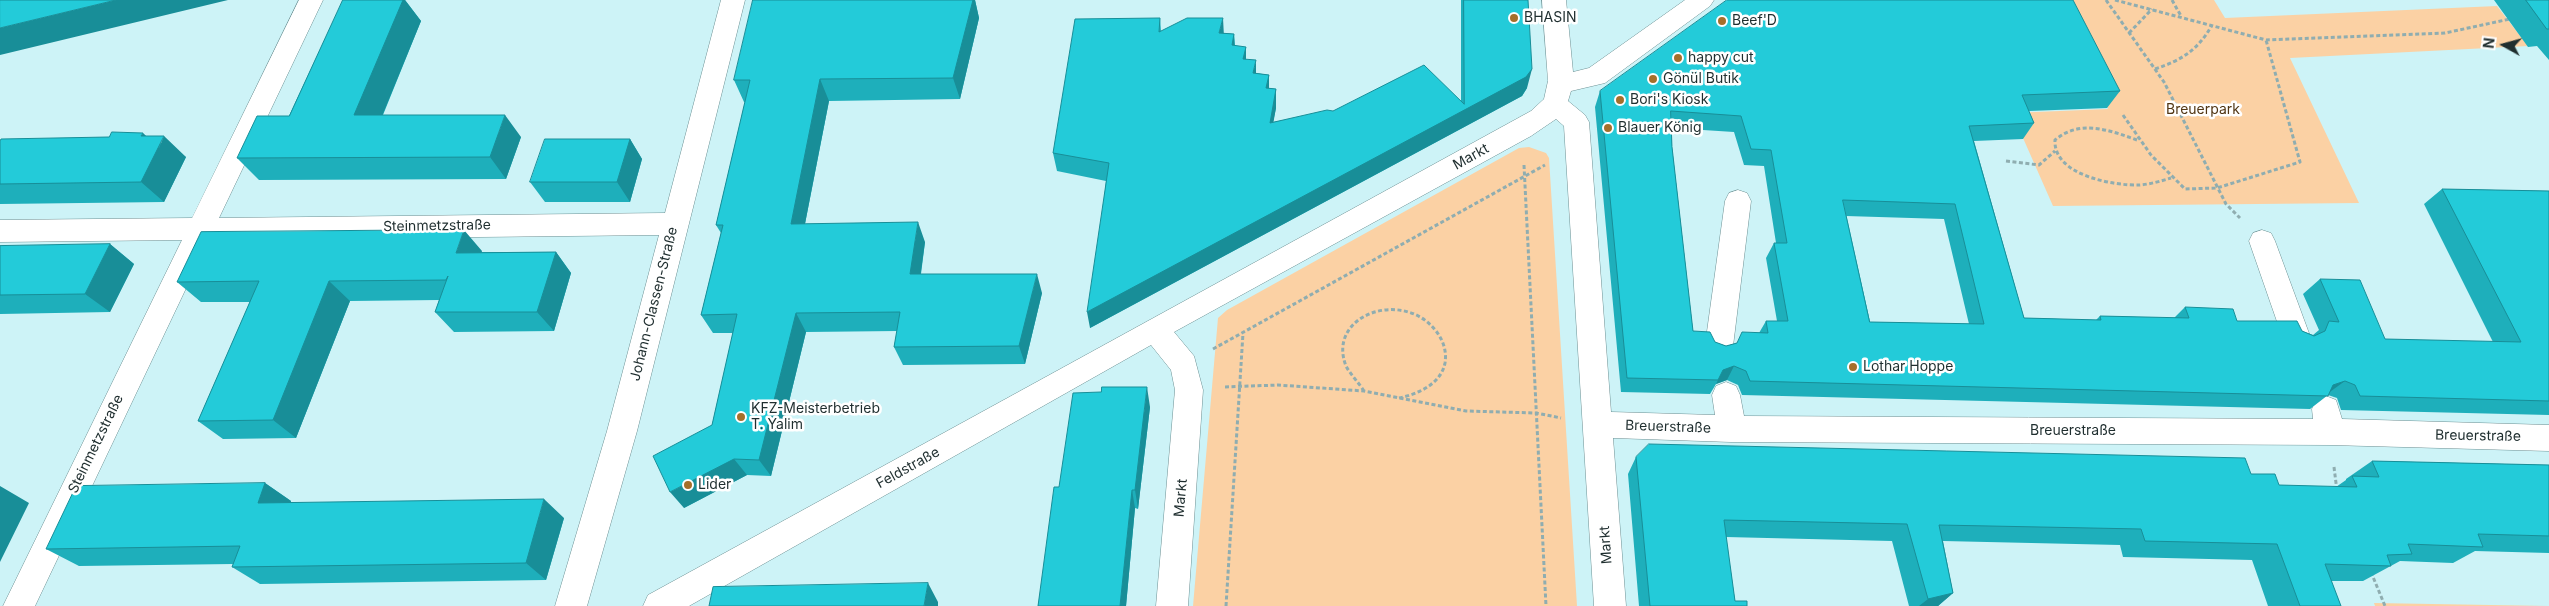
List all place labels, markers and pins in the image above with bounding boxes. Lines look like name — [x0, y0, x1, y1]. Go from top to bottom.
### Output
place label: BHASIN — [1524, 10, 1577, 26]
marker: BHASIN — [1508, 12, 1520, 24]
place label: Beef'D — [1732, 13, 1777, 29]
marker: Beef'D — [1716, 15, 1728, 27]
place label: happy cut — [1688, 50, 1754, 66]
marker: happy cut — [1672, 52, 1684, 64]
place label: Gönül Butik — [1663, 71, 1739, 87]
marker: Gönül Butik — [1647, 73, 1659, 85]
place label: Bori's Kiosk — [1630, 92, 1708, 108]
marker: Bori's Kiosk — [1614, 94, 1626, 106]
place label: Blauer König — [1618, 120, 1702, 136]
marker: Blauer König — [1602, 122, 1614, 134]
place label: Lothar Hoppe — [1863, 359, 1953, 375]
marker: Lothar Hoppe — [1847, 361, 1859, 373]
place label: KFZ-Meisterbetrieb T. Yalim — [751, 401, 880, 434]
marker: KFZ-Meisterbetrieb T. Yalim — [735, 411, 747, 423]
place label: Lider — [698, 477, 731, 493]
marker: Lider — [682, 479, 694, 491]

